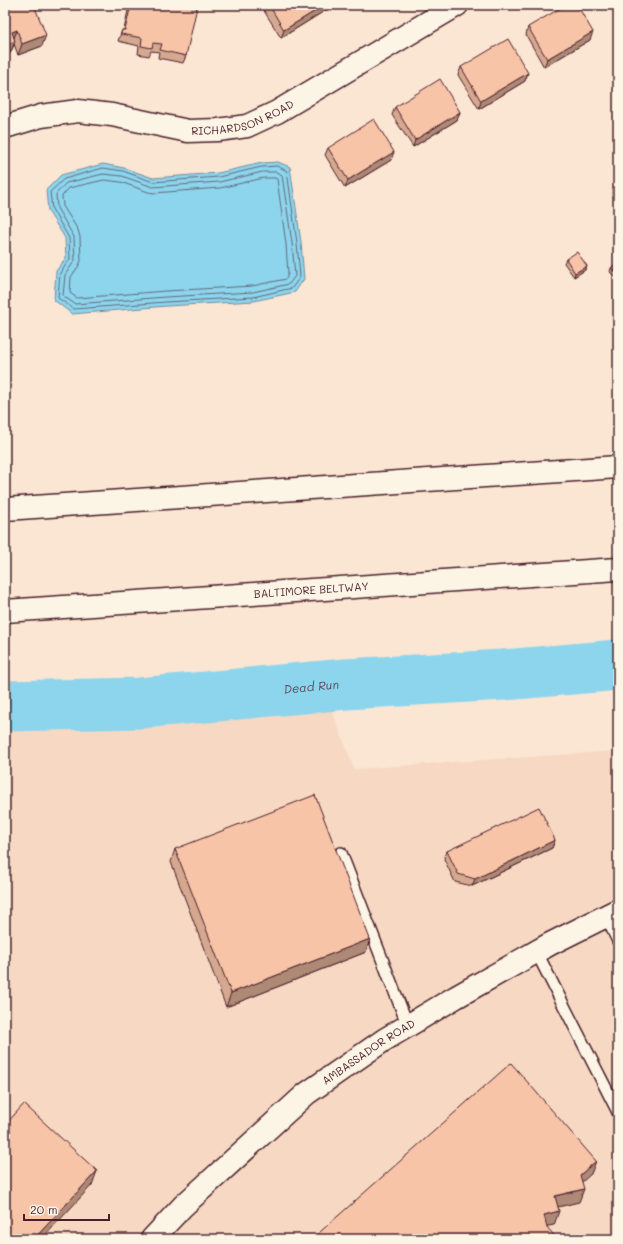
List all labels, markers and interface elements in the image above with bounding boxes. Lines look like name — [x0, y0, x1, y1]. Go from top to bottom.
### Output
street label: RICHARDSON ROAD — [191, 96, 296, 138]
street label: BALTIMORE BELTWAY — [253, 578, 369, 601]
water label: Dead Run — [283, 676, 340, 697]
street label: AMBASSADOR ROAD — [319, 1015, 418, 1088]
scale bar — [24, 1196, 109, 1222]
text: 20 m — [30, 1201, 58, 1217]

